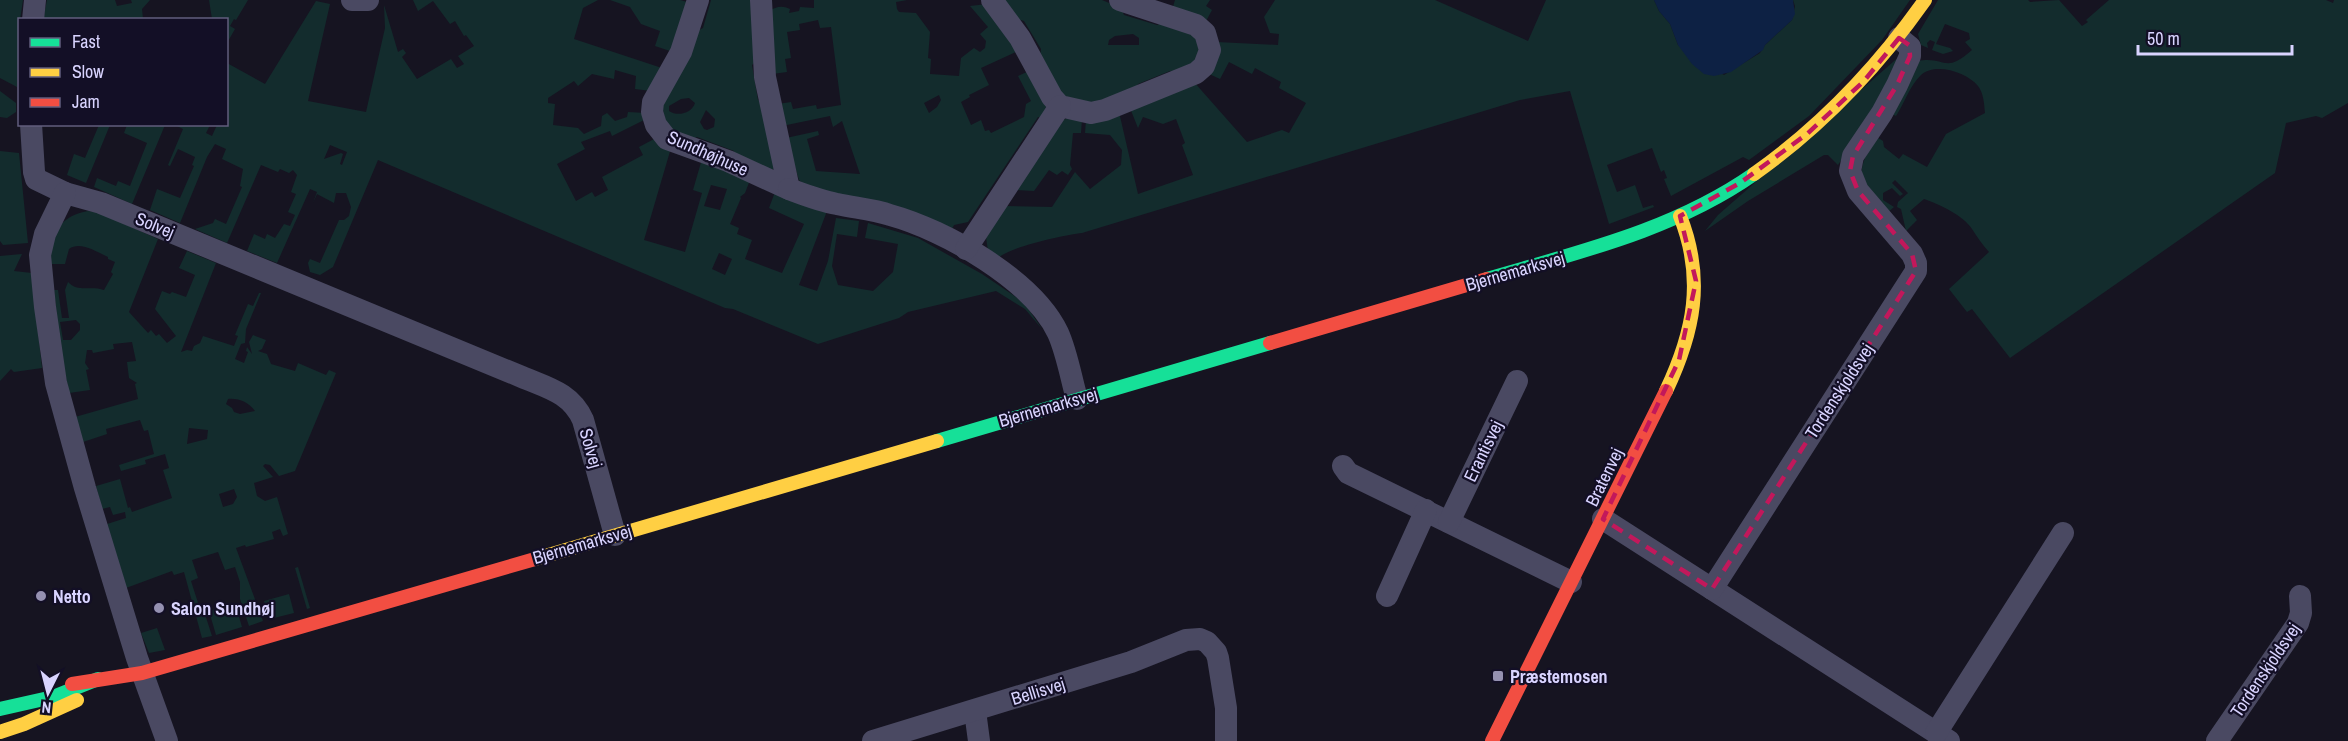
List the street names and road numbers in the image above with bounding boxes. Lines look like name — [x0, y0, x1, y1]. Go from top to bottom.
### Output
street label: Sundhøjhuse — [664, 124, 752, 182]
street label: Solvej — [132, 206, 178, 244]
street label: Bjernemarksvej — [1463, 245, 1567, 297]
street label: Tordenskjoldsvej — [1799, 338, 1879, 444]
street label: Bjernemarksvej — [996, 381, 1100, 433]
street label: Erantisvej — [1457, 416, 1509, 486]
street label: Solvej — [573, 425, 609, 471]
street label: Bratenvej — [1579, 443, 1629, 511]
street label: Bjernemarksvej — [530, 518, 634, 570]
street label: Tordenskjoldsvej — [2224, 618, 2306, 722]
street label: Bellisvej — [1008, 671, 1068, 711]

